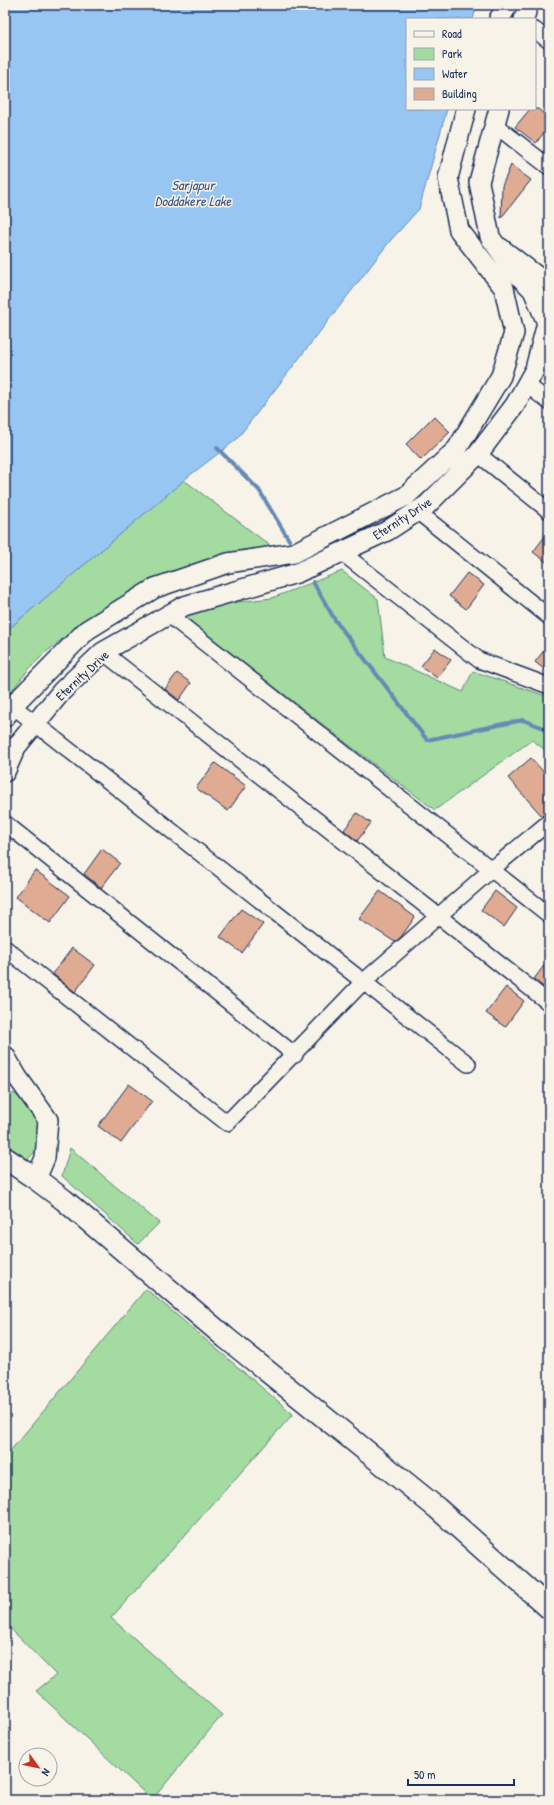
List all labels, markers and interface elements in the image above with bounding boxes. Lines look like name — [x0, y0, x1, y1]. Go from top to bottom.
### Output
legend — [406, 18, 536, 110]
text: Road — [442, 25, 462, 42]
text: Park — [442, 45, 462, 62]
text: Water — [442, 65, 468, 82]
text: Building — [442, 85, 477, 102]
water label: Sarjapur Doddakere Lake — [155, 175, 233, 210]
street label: Eternity Drive — [369, 492, 435, 544]
street label: Eternity Drive — [51, 646, 113, 704]
north arrow — [18, 1747, 58, 1787]
scale bar — [408, 1761, 514, 1787]
text: N — [39, 1766, 54, 1779]
text: 50 m — [414, 1766, 435, 1783]

